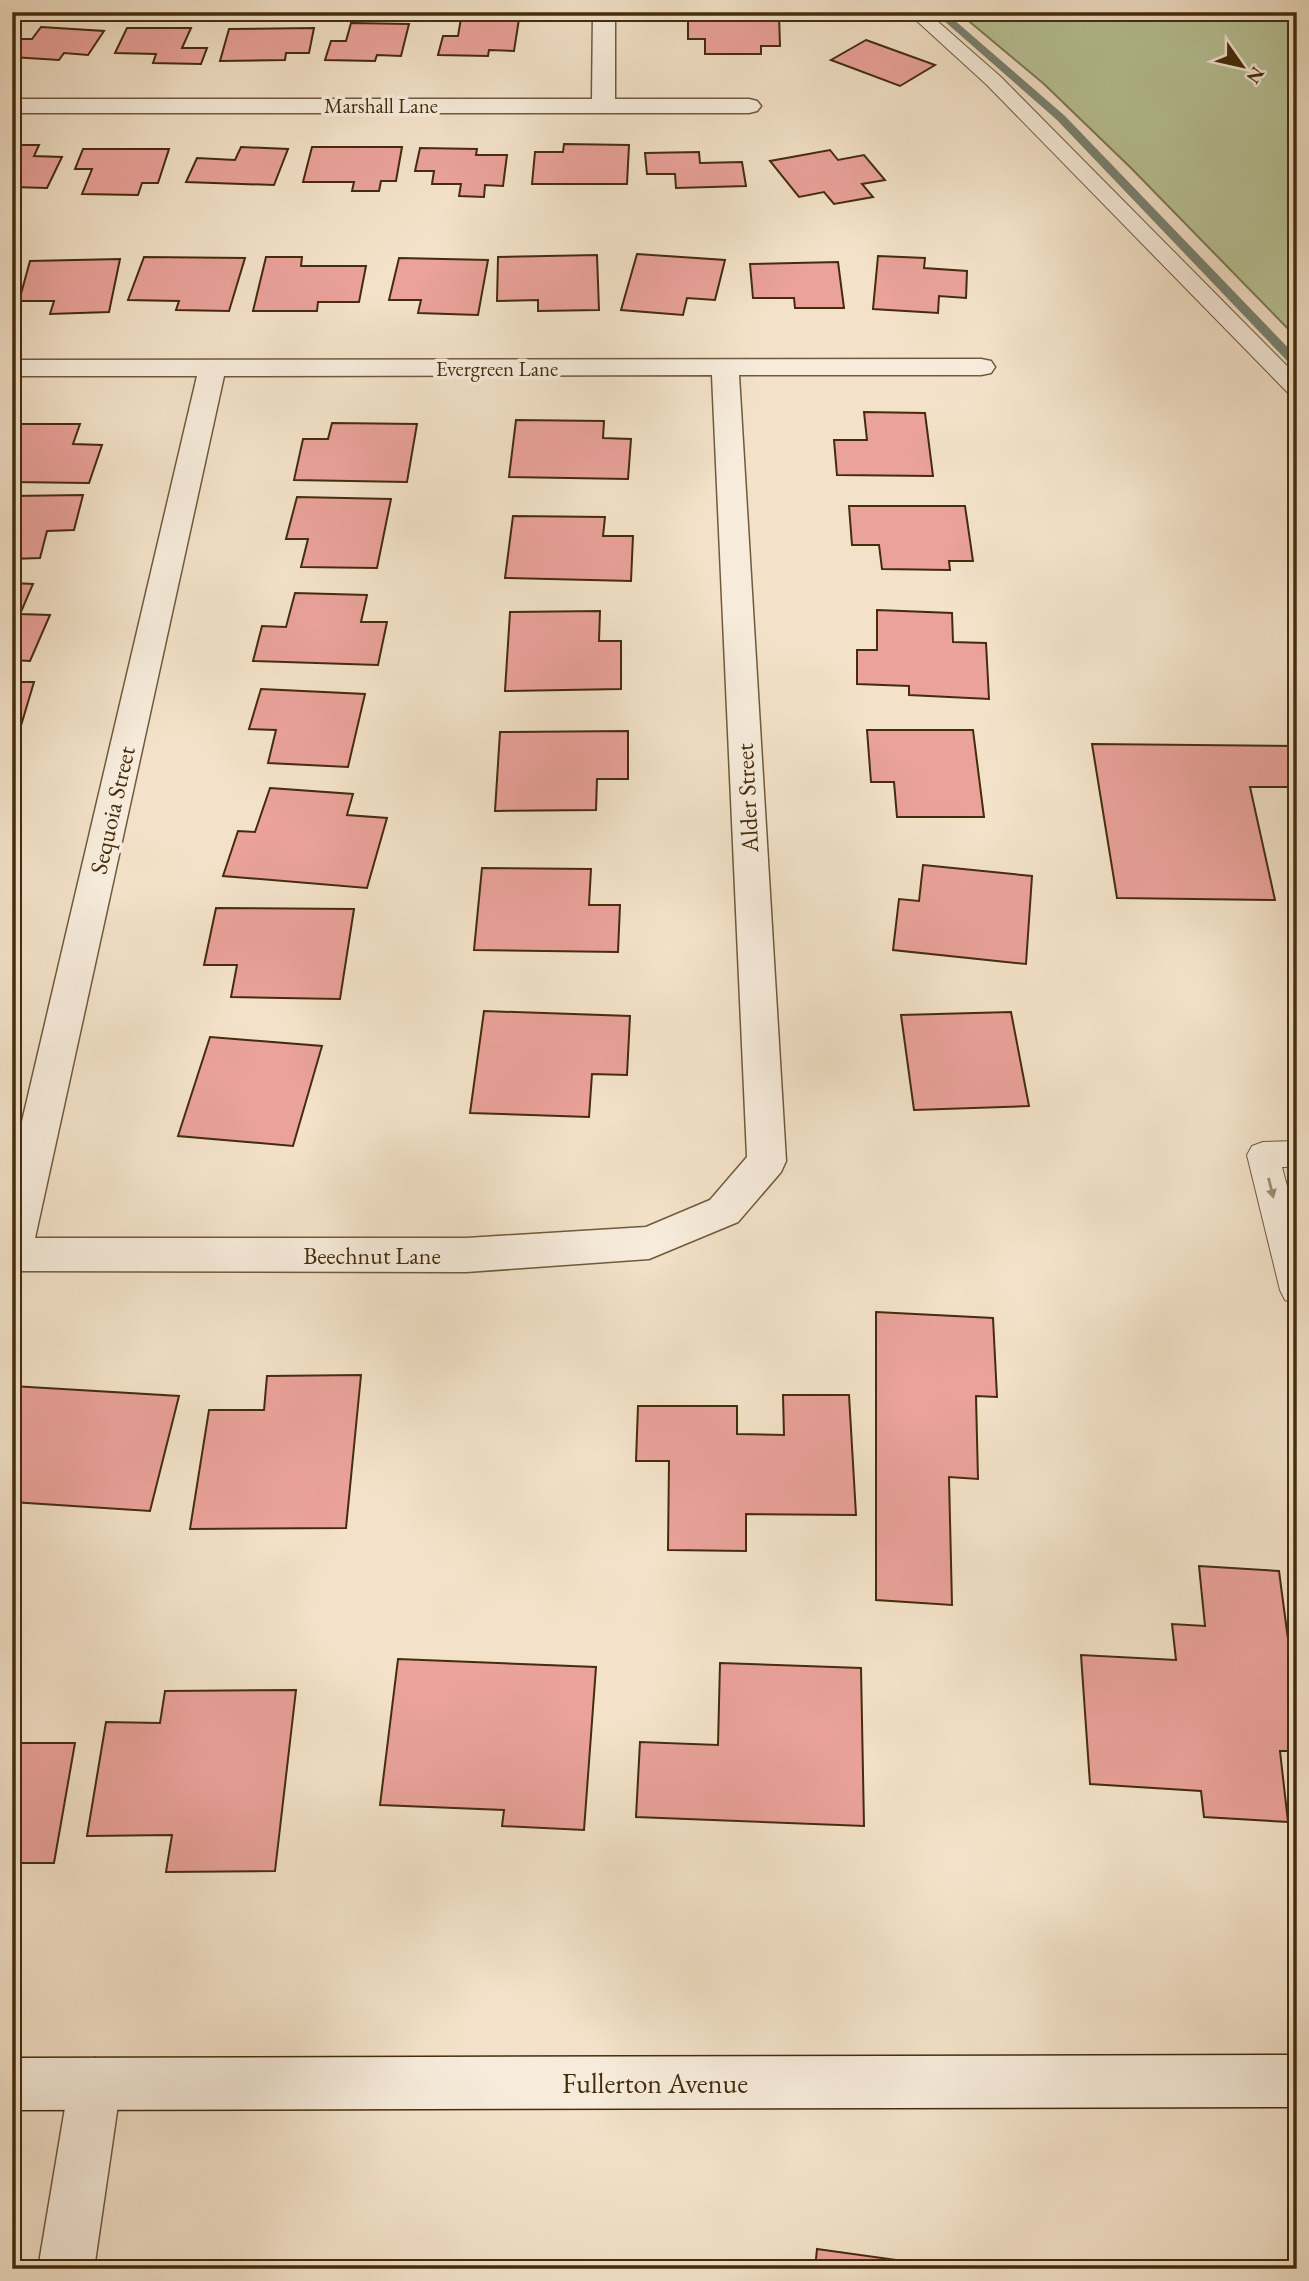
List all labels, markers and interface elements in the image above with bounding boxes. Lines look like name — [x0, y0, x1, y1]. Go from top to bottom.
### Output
north arrow — [1208, 32, 1278, 102]
text: N — [1241, 62, 1270, 89]
street label: Marshall Lane — [324, 92, 438, 119]
street label: Evergreen Lane — [436, 355, 558, 382]
street label: Alder Street — [729, 742, 765, 854]
street label: Sequoia Street — [82, 743, 142, 877]
one-way arrow — [1266, 1177, 1277, 1199]
street label: Beechnut Lane — [303, 1240, 441, 1271]
street label: Fullerton Avenue — [562, 2065, 748, 2101]

